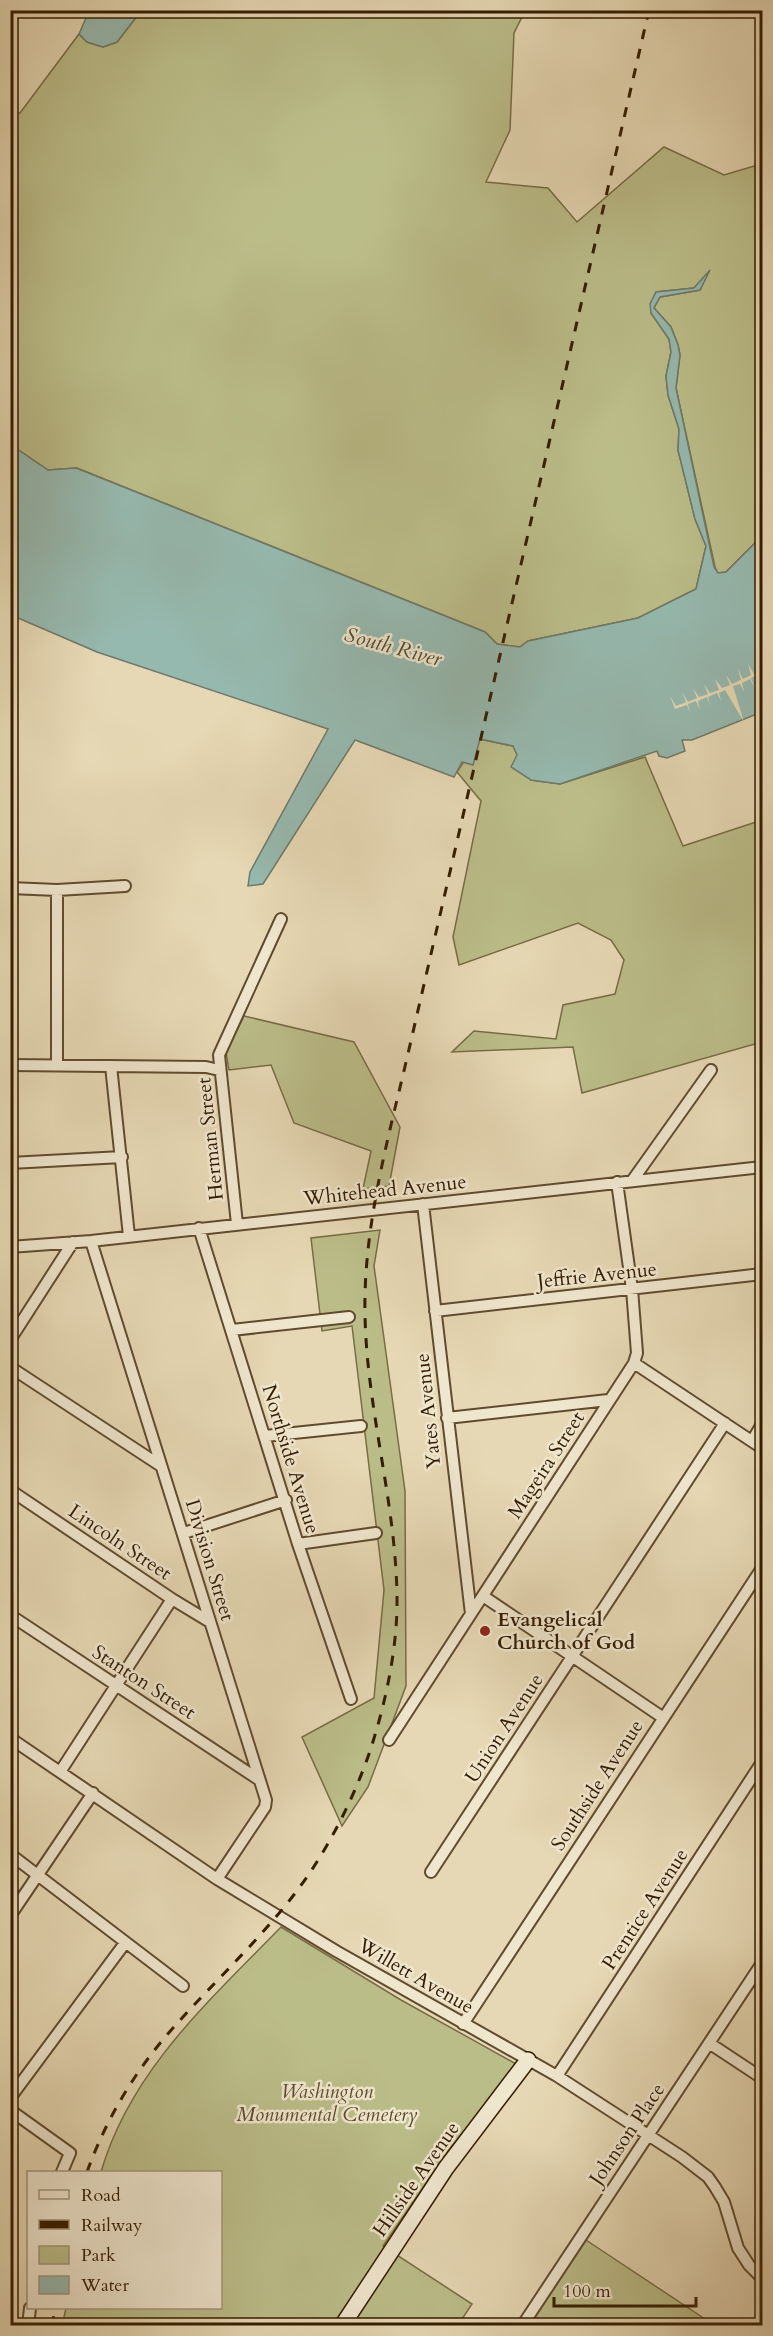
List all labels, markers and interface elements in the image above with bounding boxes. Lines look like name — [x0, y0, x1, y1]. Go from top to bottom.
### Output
water label: South River — [341, 620, 446, 674]
street label: Herman Street — [190, 1076, 230, 1202]
street label: Whitehead Avenue — [301, 1168, 468, 1212]
street label: Jeffrie Avenue — [533, 1255, 658, 1295]
street label: Yates Avenue — [409, 1352, 447, 1470]
street label: Northside Avenue — [255, 1381, 327, 1537]
street label: Mageira Street — [501, 1406, 591, 1524]
street label: Division Street — [179, 1496, 241, 1625]
street label: Lincoln Street — [63, 1498, 177, 1587]
place label: Evangelical Church of God — [497, 1606, 636, 1656]
marker: Evangelical Church of God — [478, 1624, 492, 1638]
street label: Stanton Street — [87, 1638, 202, 1726]
street label: Union Avenue — [458, 1668, 550, 1788]
street label: Southside Avenue — [544, 1714, 650, 1856]
street label: Prentice Avenue — [596, 1843, 694, 1975]
street label: Willett Avenue — [352, 1931, 479, 2020]
park label: Washington Monumental Cemetery — [236, 2078, 418, 2128]
street label: Johnson Place — [581, 2078, 671, 2193]
street label: Hillside Avenue — [366, 2116, 466, 2242]
legend — [27, 2171, 222, 2309]
text: Road — [81, 2183, 121, 2208]
text: Railway — [81, 2213, 143, 2238]
text: Park — [81, 2243, 116, 2268]
scale bar — [554, 2270, 696, 2308]
text: Water — [80, 2273, 130, 2298]
text: 100 m — [563, 2279, 611, 2304]

